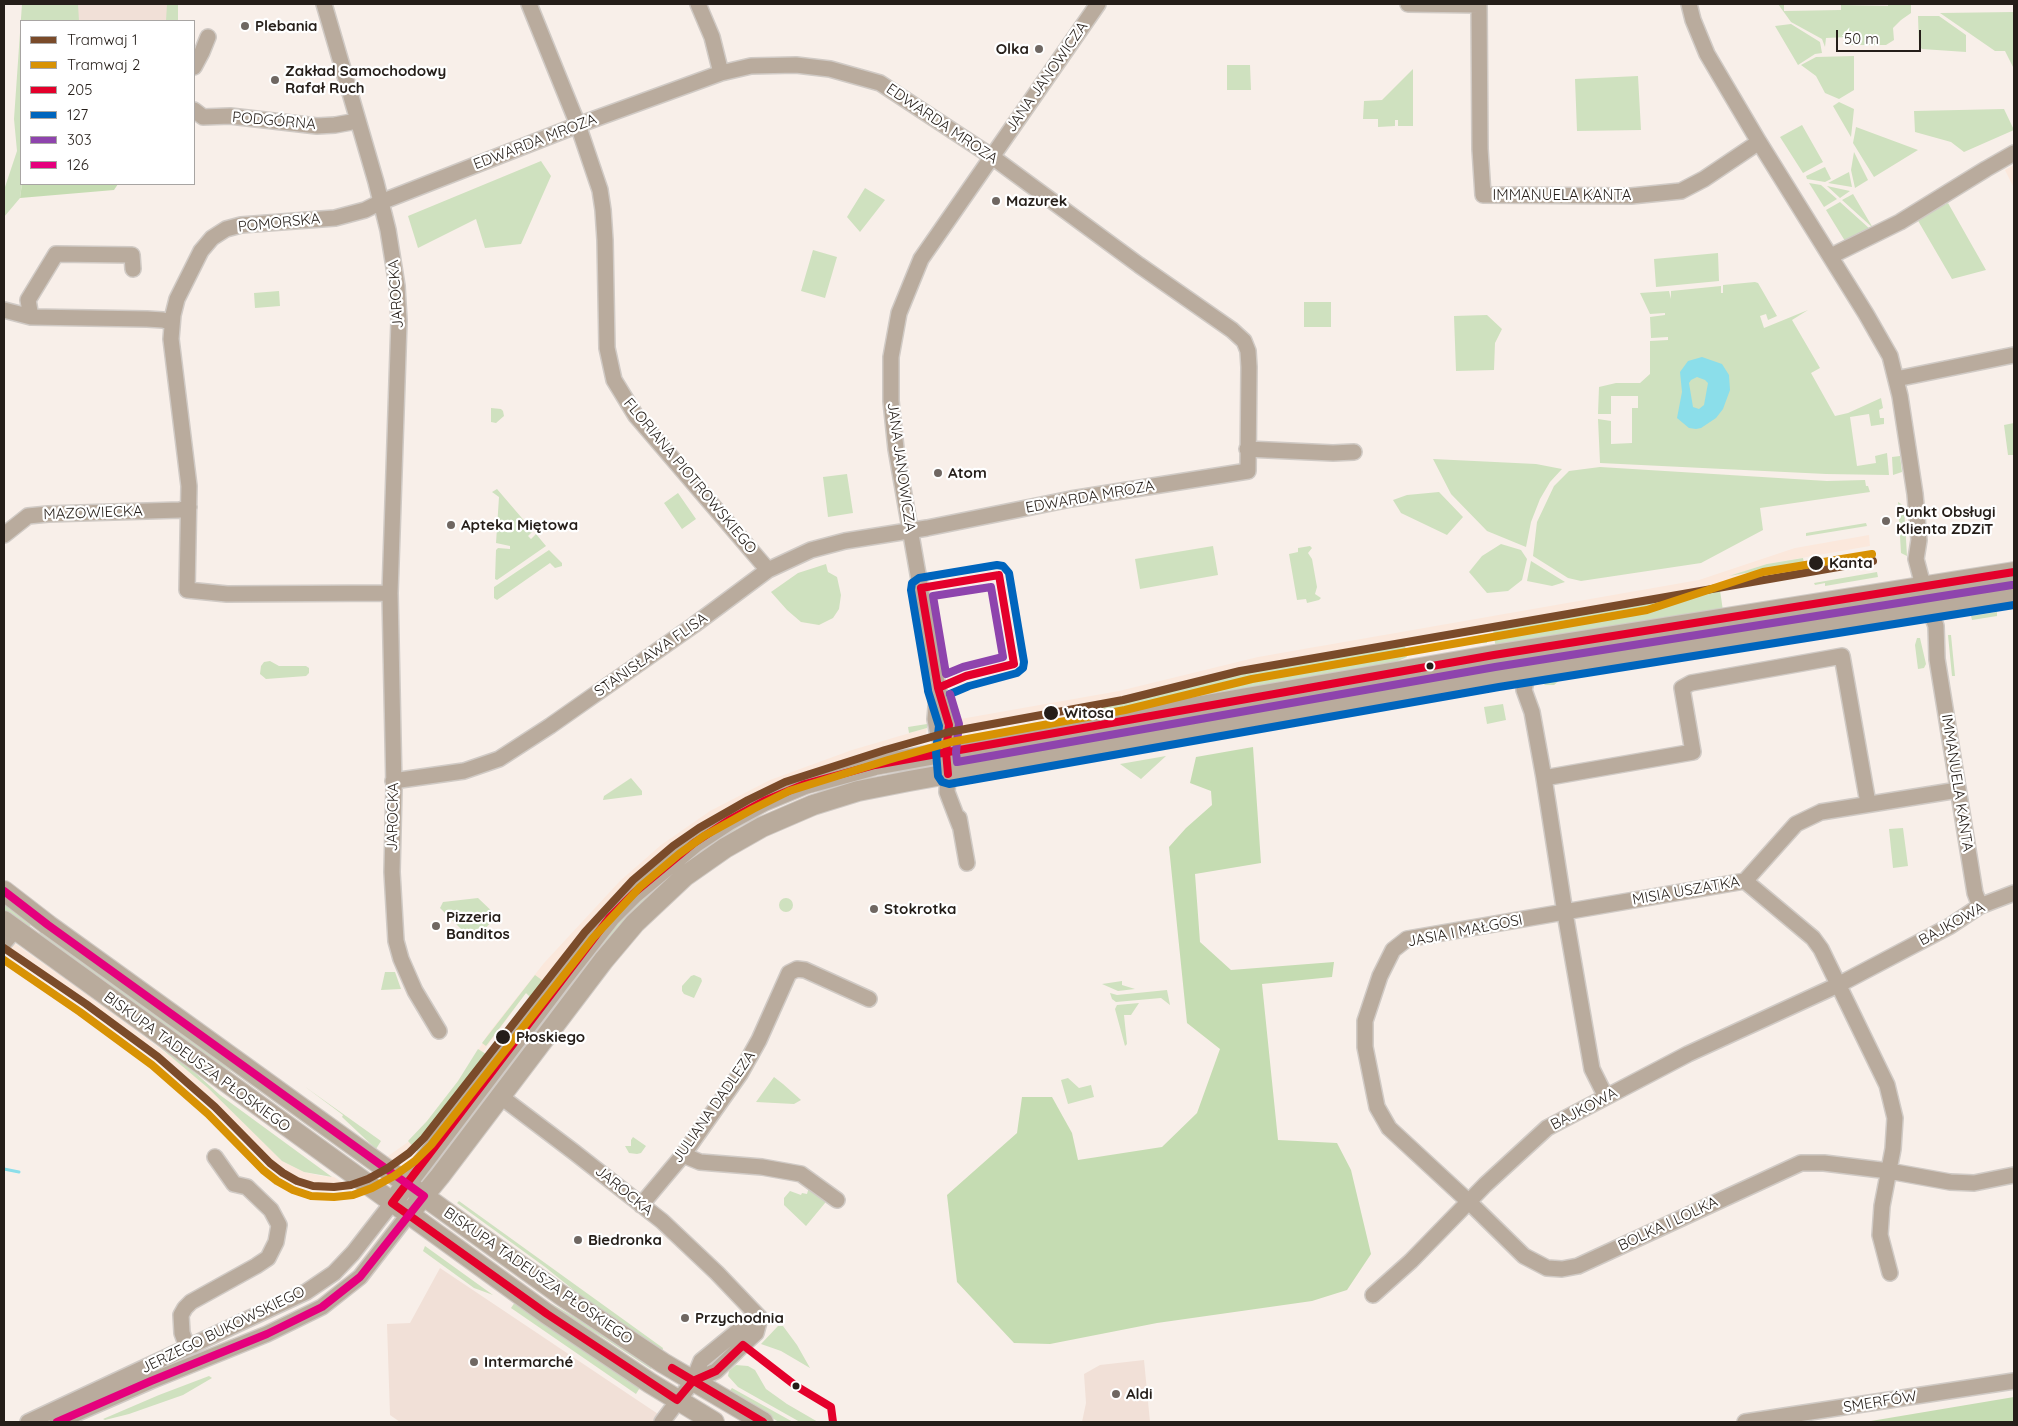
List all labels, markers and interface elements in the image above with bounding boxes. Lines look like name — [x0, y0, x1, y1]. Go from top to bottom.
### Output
place label: Plebania — [255, 17, 318, 35]
street label: JANA JANOWICZA — [1002, 18, 1092, 136]
legend — [20, 20, 195, 185]
marker: Plebania — [239, 20, 251, 32]
scale bar — [1838, 20, 1923, 52]
text: 50 m — [1844, 29, 1879, 48]
text: Tramwaj 1 — [67, 30, 138, 49]
place label: Olka — [996, 40, 1029, 58]
marker: Olka — [1033, 43, 1045, 55]
text: Tramwaj 2 — [67, 55, 140, 74]
place label: Zakład Samochodowy Rafał Ruch — [285, 62, 446, 97]
marker: Zakład Samochodowy Rafał Ruch — [269, 74, 281, 86]
text: 205 — [67, 80, 92, 99]
street label: EDWARDA MROZA — [883, 80, 1001, 168]
text: 127 — [67, 105, 88, 124]
street label: PODGÓRNA — [231, 108, 317, 134]
street label: EDWARDA MROZA — [471, 110, 599, 174]
text: 303 — [67, 130, 92, 149]
text: 126 — [67, 155, 89, 174]
street label: IMMANUELA KANTA — [1493, 186, 1631, 204]
place label: Mazurek — [1006, 192, 1067, 210]
marker: Mazurek — [990, 195, 1002, 207]
street label: POMORSKA — [237, 210, 321, 236]
street label: JAROCKA — [385, 259, 407, 329]
street label: FLORIANA PIOTROWSKIEGO — [620, 395, 760, 557]
street label: JANA JANOWICZA — [883, 401, 919, 533]
place label: Atom — [948, 464, 987, 482]
marker: Atom — [932, 467, 944, 479]
street label: EDWARDA MROZA — [1024, 477, 1156, 517]
street label: MAZOWIECKA — [43, 502, 143, 524]
place label: Punkt Obsługi Klienta ZDZiT — [1896, 503, 1995, 538]
marker: Punkt Obsługi Klienta ZDZiT — [1880, 515, 1892, 527]
place label: Apteka Miętowa — [461, 516, 578, 534]
marker: Apteka Miętowa — [445, 519, 457, 531]
marker: Kanta — [1807, 554, 1825, 572]
place label: Kanta — [1829, 554, 1873, 572]
street label: STANISŁAWA FLISA — [591, 609, 711, 701]
unlabelled marker — [1425, 661, 1435, 671]
marker: Witosa — [1042, 704, 1060, 722]
place label: Witosa — [1064, 704, 1114, 722]
street label: IMMANUELA KANTA — [1937, 713, 1977, 853]
street label: JAROCKA — [383, 782, 403, 852]
street label: MISIA USZATKA — [1631, 873, 1741, 909]
street label: BAJKOWA — [1916, 898, 1988, 950]
place label: Stokrotka — [884, 900, 956, 918]
marker: Stokrotka — [868, 903, 880, 915]
place label: Pizzeria Banditos — [446, 908, 510, 943]
street label: JASIA I MAŁGOSI — [1406, 911, 1524, 951]
marker: Pizzeria Banditos — [430, 920, 442, 932]
street label: BISKUPA TADEUSZA PŁOSKIEGO — [100, 988, 294, 1136]
marker: Płoskiego — [494, 1028, 512, 1046]
place label: Płoskiego — [516, 1028, 585, 1046]
street label: JULIANA DADLEZA — [669, 1048, 759, 1166]
street label: BAJKOWA — [1548, 1084, 1620, 1134]
street label: JAROCKA — [591, 1162, 657, 1220]
street label: BOLKA I LOLKA — [1615, 1193, 1721, 1255]
street label: BISKUPA TADEUSZA PŁOSKIEGO — [440, 1204, 636, 1348]
place label: Biedronka — [588, 1231, 662, 1249]
marker: Biedronka — [572, 1234, 584, 1246]
street label: JERZEGO BUKOWSKIEGO — [138, 1282, 308, 1378]
place label: Przychodnia — [695, 1309, 784, 1327]
marker: Przychodnia — [679, 1312, 691, 1324]
place label: Intermarché — [484, 1353, 573, 1371]
marker: Intermarché — [468, 1356, 480, 1368]
unlabelled marker — [791, 1381, 801, 1391]
place label: Aldi — [1126, 1385, 1152, 1403]
street label: SMERFÓW — [1842, 1387, 1918, 1417]
marker: Aldi — [1110, 1388, 1122, 1400]

